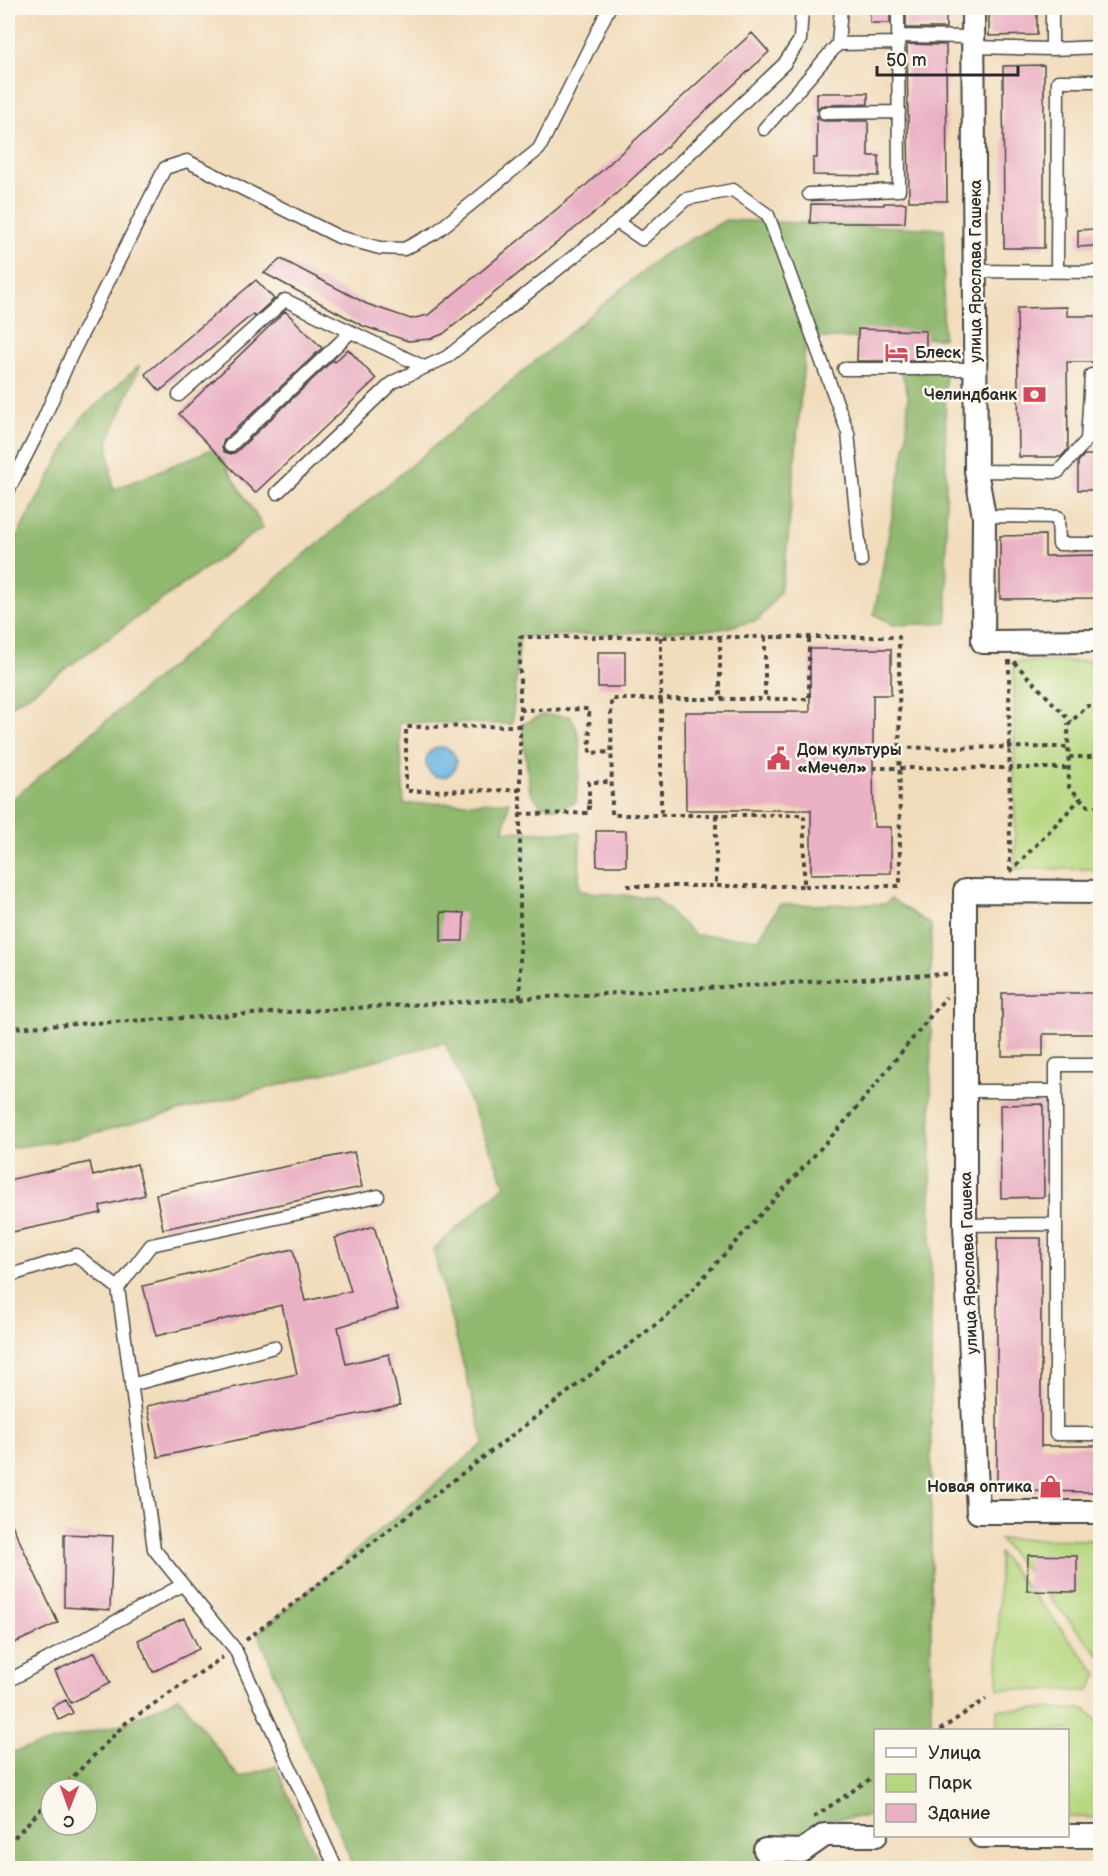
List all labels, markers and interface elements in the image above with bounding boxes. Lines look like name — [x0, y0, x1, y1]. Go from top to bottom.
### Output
scale bar — [877, 39, 1018, 77]
text: 50 m — [886, 50, 927, 71]
street label: улица Ярослава Гашека — [967, 179, 986, 362]
hotel icon: Блеск — [884, 339, 910, 365]
place label: Блеск — [915, 344, 961, 363]
bank icon: Челиндбанк — [1022, 381, 1048, 407]
place label: Челиндбанк — [924, 386, 1017, 405]
place label: Дом культуры «Мечел» — [797, 741, 902, 778]
public building icon: Дом культуры «Мечел» — [766, 745, 792, 771]
street label: улица Ярослава Гашека — [957, 1171, 982, 1355]
shop icon: Новая оптика — [1037, 1473, 1063, 1499]
place label: Новая оптика — [927, 1478, 1033, 1497]
legend — [874, 1729, 1069, 1837]
text: Улица — [928, 1743, 982, 1764]
text: Парк — [928, 1773, 972, 1794]
north arrow — [39, 1777, 99, 1837]
text: Здание — [928, 1803, 990, 1824]
text: С — [63, 1811, 74, 1830]

